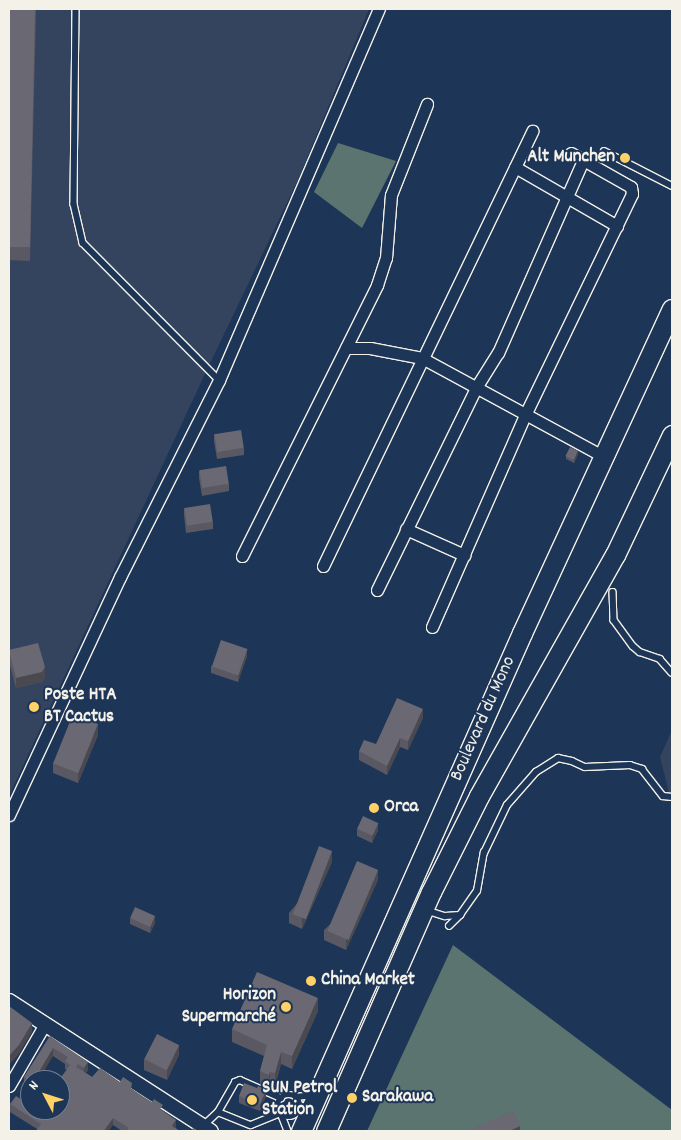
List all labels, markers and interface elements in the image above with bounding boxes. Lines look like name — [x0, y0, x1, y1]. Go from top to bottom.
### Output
place label: Alt Munchen — [527, 147, 615, 169]
marker: Alt Munchen — [619, 152, 631, 164]
street label: Boulevard du Mono — [446, 653, 522, 785]
place label: Poste HTA BT Cactus — [44, 685, 117, 729]
marker: Poste HTA BT Cactus — [28, 701, 40, 713]
place label: Orca — [384, 797, 419, 819]
marker: Orca — [368, 802, 380, 814]
place label: China Market — [321, 970, 415, 992]
marker: China Market — [305, 975, 317, 987]
place label: Horizon Supermarché — [182, 985, 276, 1029]
marker: Horizon Supermarché — [280, 1001, 292, 1013]
north arrow — [20, 1070, 70, 1120]
text: N — [24, 1077, 44, 1095]
place label: SUN Petrol Station — [262, 1078, 337, 1122]
place label: Sarakawa — [362, 1087, 433, 1109]
marker: Sarakawa — [346, 1092, 358, 1104]
marker: SUN Petrol Station — [246, 1094, 258, 1106]

